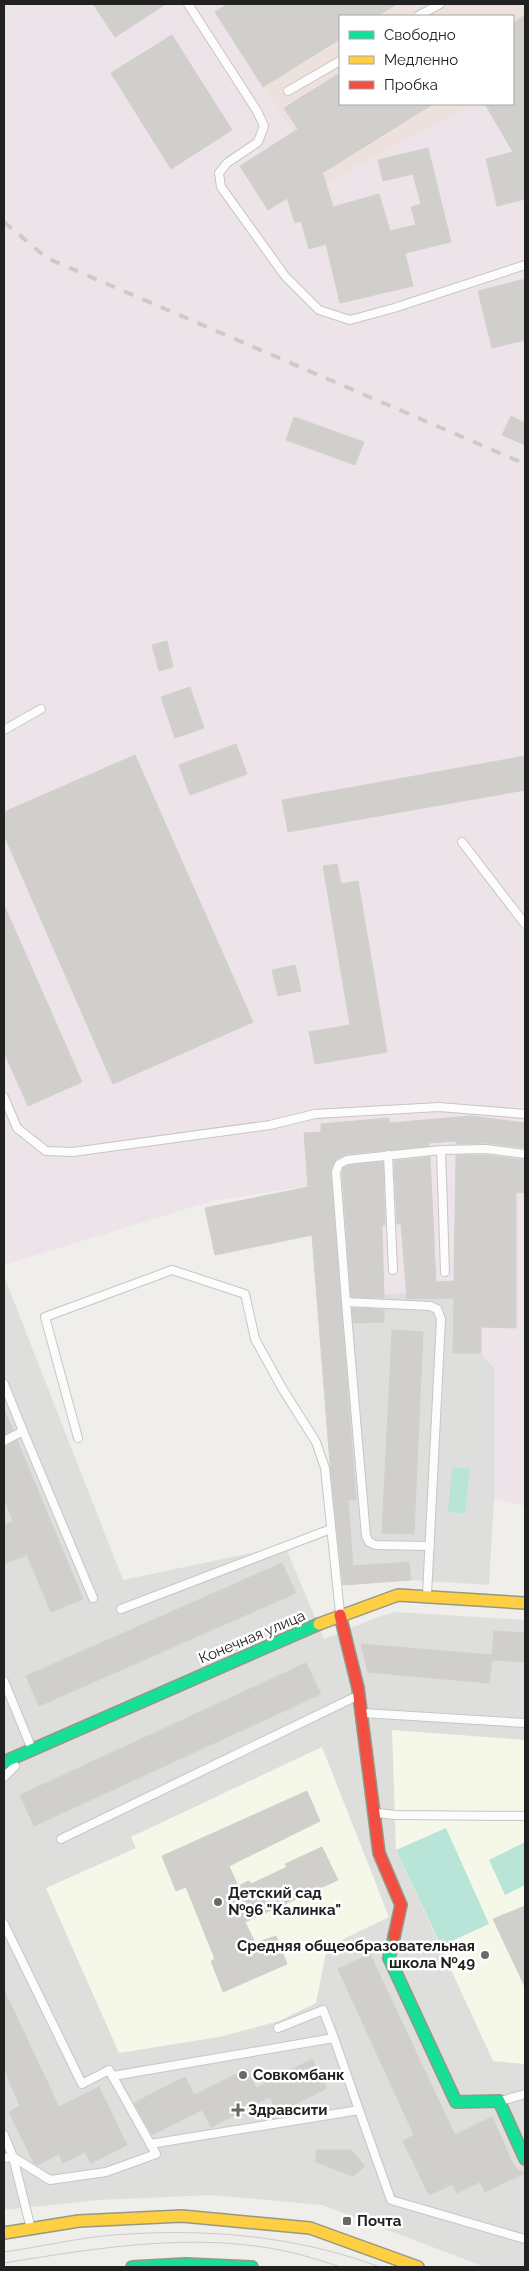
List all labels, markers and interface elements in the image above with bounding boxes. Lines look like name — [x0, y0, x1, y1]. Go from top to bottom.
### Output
legend — [339, 15, 514, 105]
text: Свободно — [384, 26, 456, 44]
text: Медленно — [384, 51, 458, 69]
text: Пробка — [384, 76, 438, 94]
street label: Конечная улица — [196, 1606, 308, 1668]
place label: Детский сад №96 "Калинка" — [228, 1884, 341, 1919]
marker: Детский сад №96 "Калинка" — [212, 1896, 224, 1908]
place label: Средняя общеобразовательная школа №49 — [237, 1937, 475, 1972]
marker: Средняя общеобразовательная школа №49 — [479, 1949, 491, 1961]
place label: Совкомбанк — [253, 2066, 345, 2084]
marker: Совкомбанк — [237, 2069, 249, 2081]
place label: Здравсити — [248, 2101, 327, 2119]
marker: Здравсити — [232, 2104, 244, 2116]
place label: Почта — [357, 2212, 402, 2230]
marker: Почта — [341, 2215, 353, 2227]

